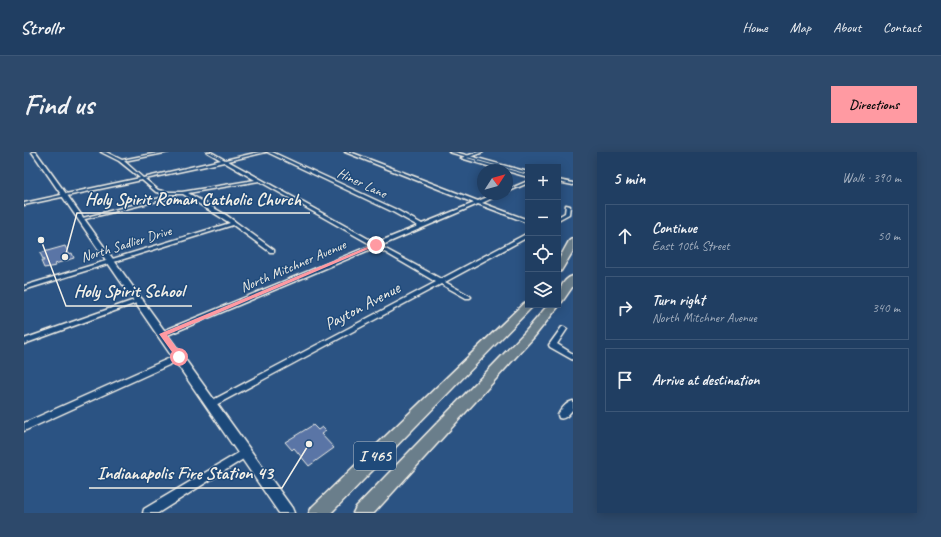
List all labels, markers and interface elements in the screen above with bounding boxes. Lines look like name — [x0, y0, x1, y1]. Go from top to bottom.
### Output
text: Strollr — [20, 16, 63, 40]
text: Home — [742, 19, 768, 36]
text: Map — [790, 19, 811, 36]
text: About — [833, 19, 861, 36]
text: Contact — [883, 19, 921, 36]
button: Directions — [831, 86, 917, 123]
text: Find us — [24, 87, 94, 122]
street label: Hiner Lane — [335, 164, 391, 202]
north arrow — [477, 164, 513, 200]
map controls — [525, 164, 561, 308]
button: + — [525, 164, 561, 200]
text: 5 min — [613, 168, 645, 189]
text: Walk · 390 m — [842, 170, 901, 186]
callout: Holy Spirit Roman Catholic Church — [77, 183, 310, 213]
text: Holy Spirit Roman Catholic Church — [85, 188, 302, 210]
button: − — [525, 200, 561, 236]
text: Continue — [652, 219, 697, 238]
street label: North Sadlier Drive — [79, 222, 175, 266]
icon: ahead — [614, 225, 636, 247]
text: 50 m — [878, 228, 900, 244]
street label: North Mitchner Avenue — [238, 236, 350, 296]
route end — [367, 236, 385, 254]
button: locate — [525, 236, 561, 272]
text: East 10th Street — [652, 238, 730, 254]
button: layers — [525, 272, 561, 308]
callout: Holy Spirit School — [66, 276, 192, 306]
street label: Payton Avenue — [321, 277, 405, 335]
text: Holy Spirit School — [74, 280, 188, 302]
text: Turn right — [652, 291, 705, 310]
icon: right — [614, 297, 636, 319]
text: 340 m — [872, 300, 900, 316]
text: North Mitchner Avenue — [652, 310, 757, 326]
route start — [170, 348, 188, 366]
icon: arrive — [614, 369, 636, 391]
text: Arrive at destination — [652, 371, 759, 390]
road number: I 465 — [354, 442, 396, 470]
callout: Indianapolis Fire Station 43 — [89, 458, 282, 488]
text: Indianapolis Fire Station 43 — [97, 462, 275, 484]

